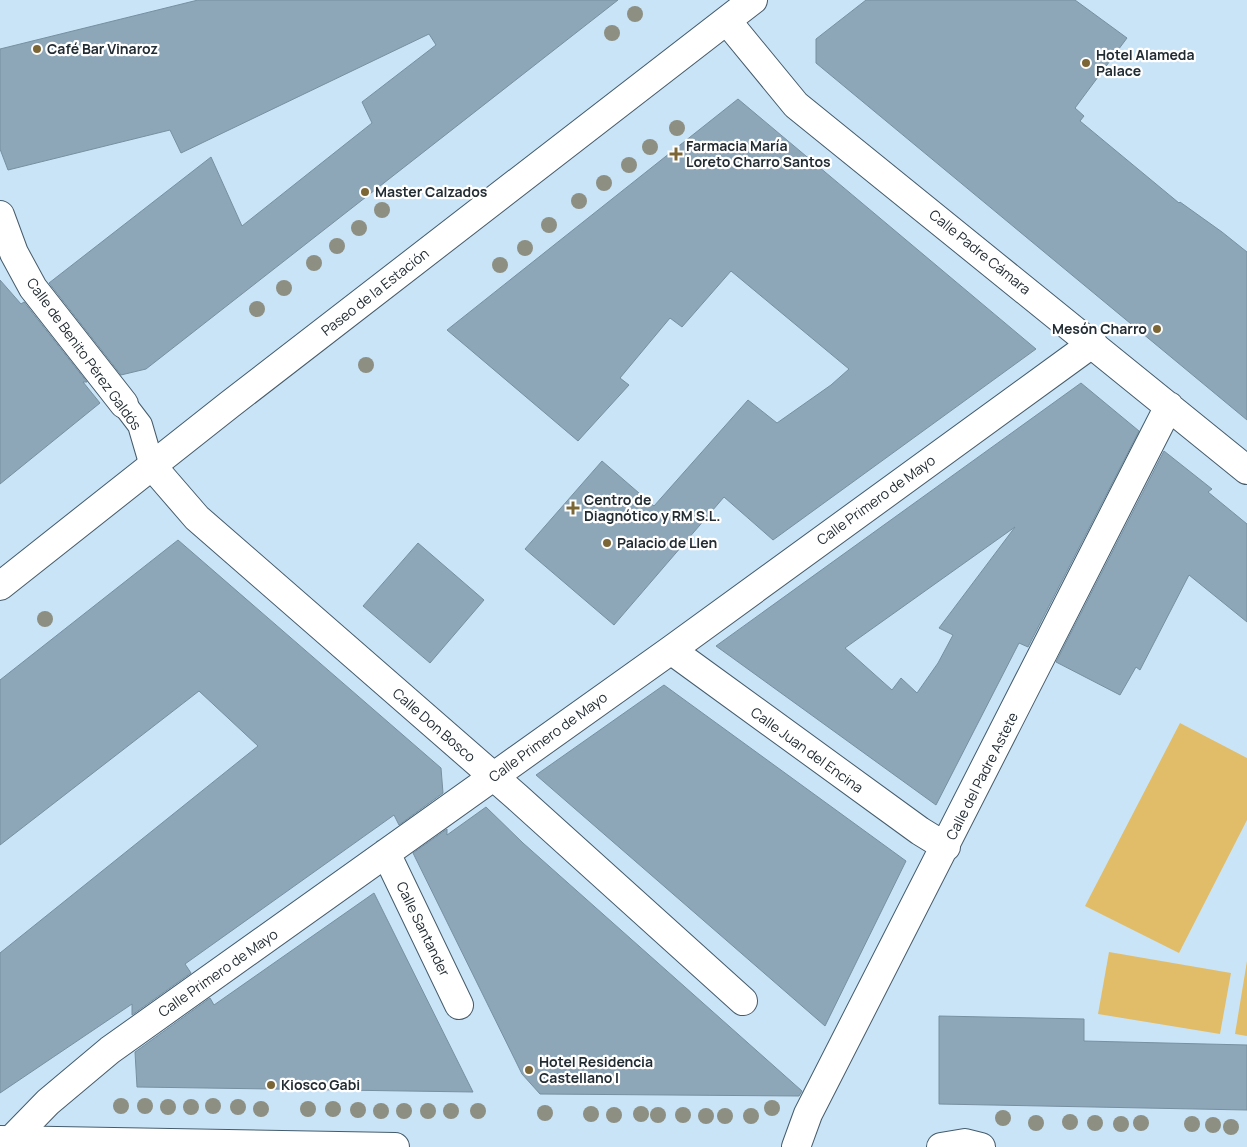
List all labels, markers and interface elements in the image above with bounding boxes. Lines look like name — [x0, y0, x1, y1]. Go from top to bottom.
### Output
place label: Café Bar Vinaroz — [47, 39, 158, 58]
marker: Café Bar Vinaroz — [31, 43, 43, 55]
place label: Hotel Alameda Palace — [1096, 45, 1195, 80]
marker: Hotel Alameda Palace — [1080, 57, 1092, 69]
place label: Farmacia María Loreto Charro Santos — [686, 136, 831, 171]
marker: Farmacia María Loreto Charro Santos — [670, 148, 682, 160]
place label: Master Calzados — [375, 182, 488, 201]
marker: Master Calzados — [359, 186, 371, 198]
street label: Calle Padre Cámara — [926, 205, 1035, 298]
street label: Paseo de la Estación — [317, 244, 432, 340]
street label: Calle de Benito Pérez Galdós — [23, 274, 146, 434]
place label: Mesón Charro — [1052, 319, 1147, 338]
marker: Mesón Charro — [1151, 323, 1163, 335]
street label: Calle Primero de Mayo — [813, 450, 939, 549]
place label: Centro de Diagnótico y RM S.L. — [584, 490, 720, 525]
marker: Centro de Diagnótico y RM S.L. — [566, 501, 580, 515]
place label: Palacio de Llen — [617, 533, 717, 552]
marker: Palacio de Llen — [601, 537, 613, 549]
street label: Calle Don Bosco — [389, 683, 480, 766]
street label: Calle Primero de Mayo — [485, 687, 611, 786]
street label: Calle Juan del Encina — [747, 702, 867, 797]
street label: Calle del Padre Astete — [941, 709, 1022, 843]
street label: Calle Santander — [392, 878, 455, 979]
street label: Calle Primero de Mayo — [154, 924, 281, 1021]
place label: Hotel Residencia Castellano I — [539, 1052, 653, 1087]
marker: Hotel Residencia Castellano I — [523, 1064, 535, 1076]
place label: Kiosco Gabi — [281, 1075, 360, 1094]
marker: Kiosco Gabi — [265, 1079, 277, 1091]

